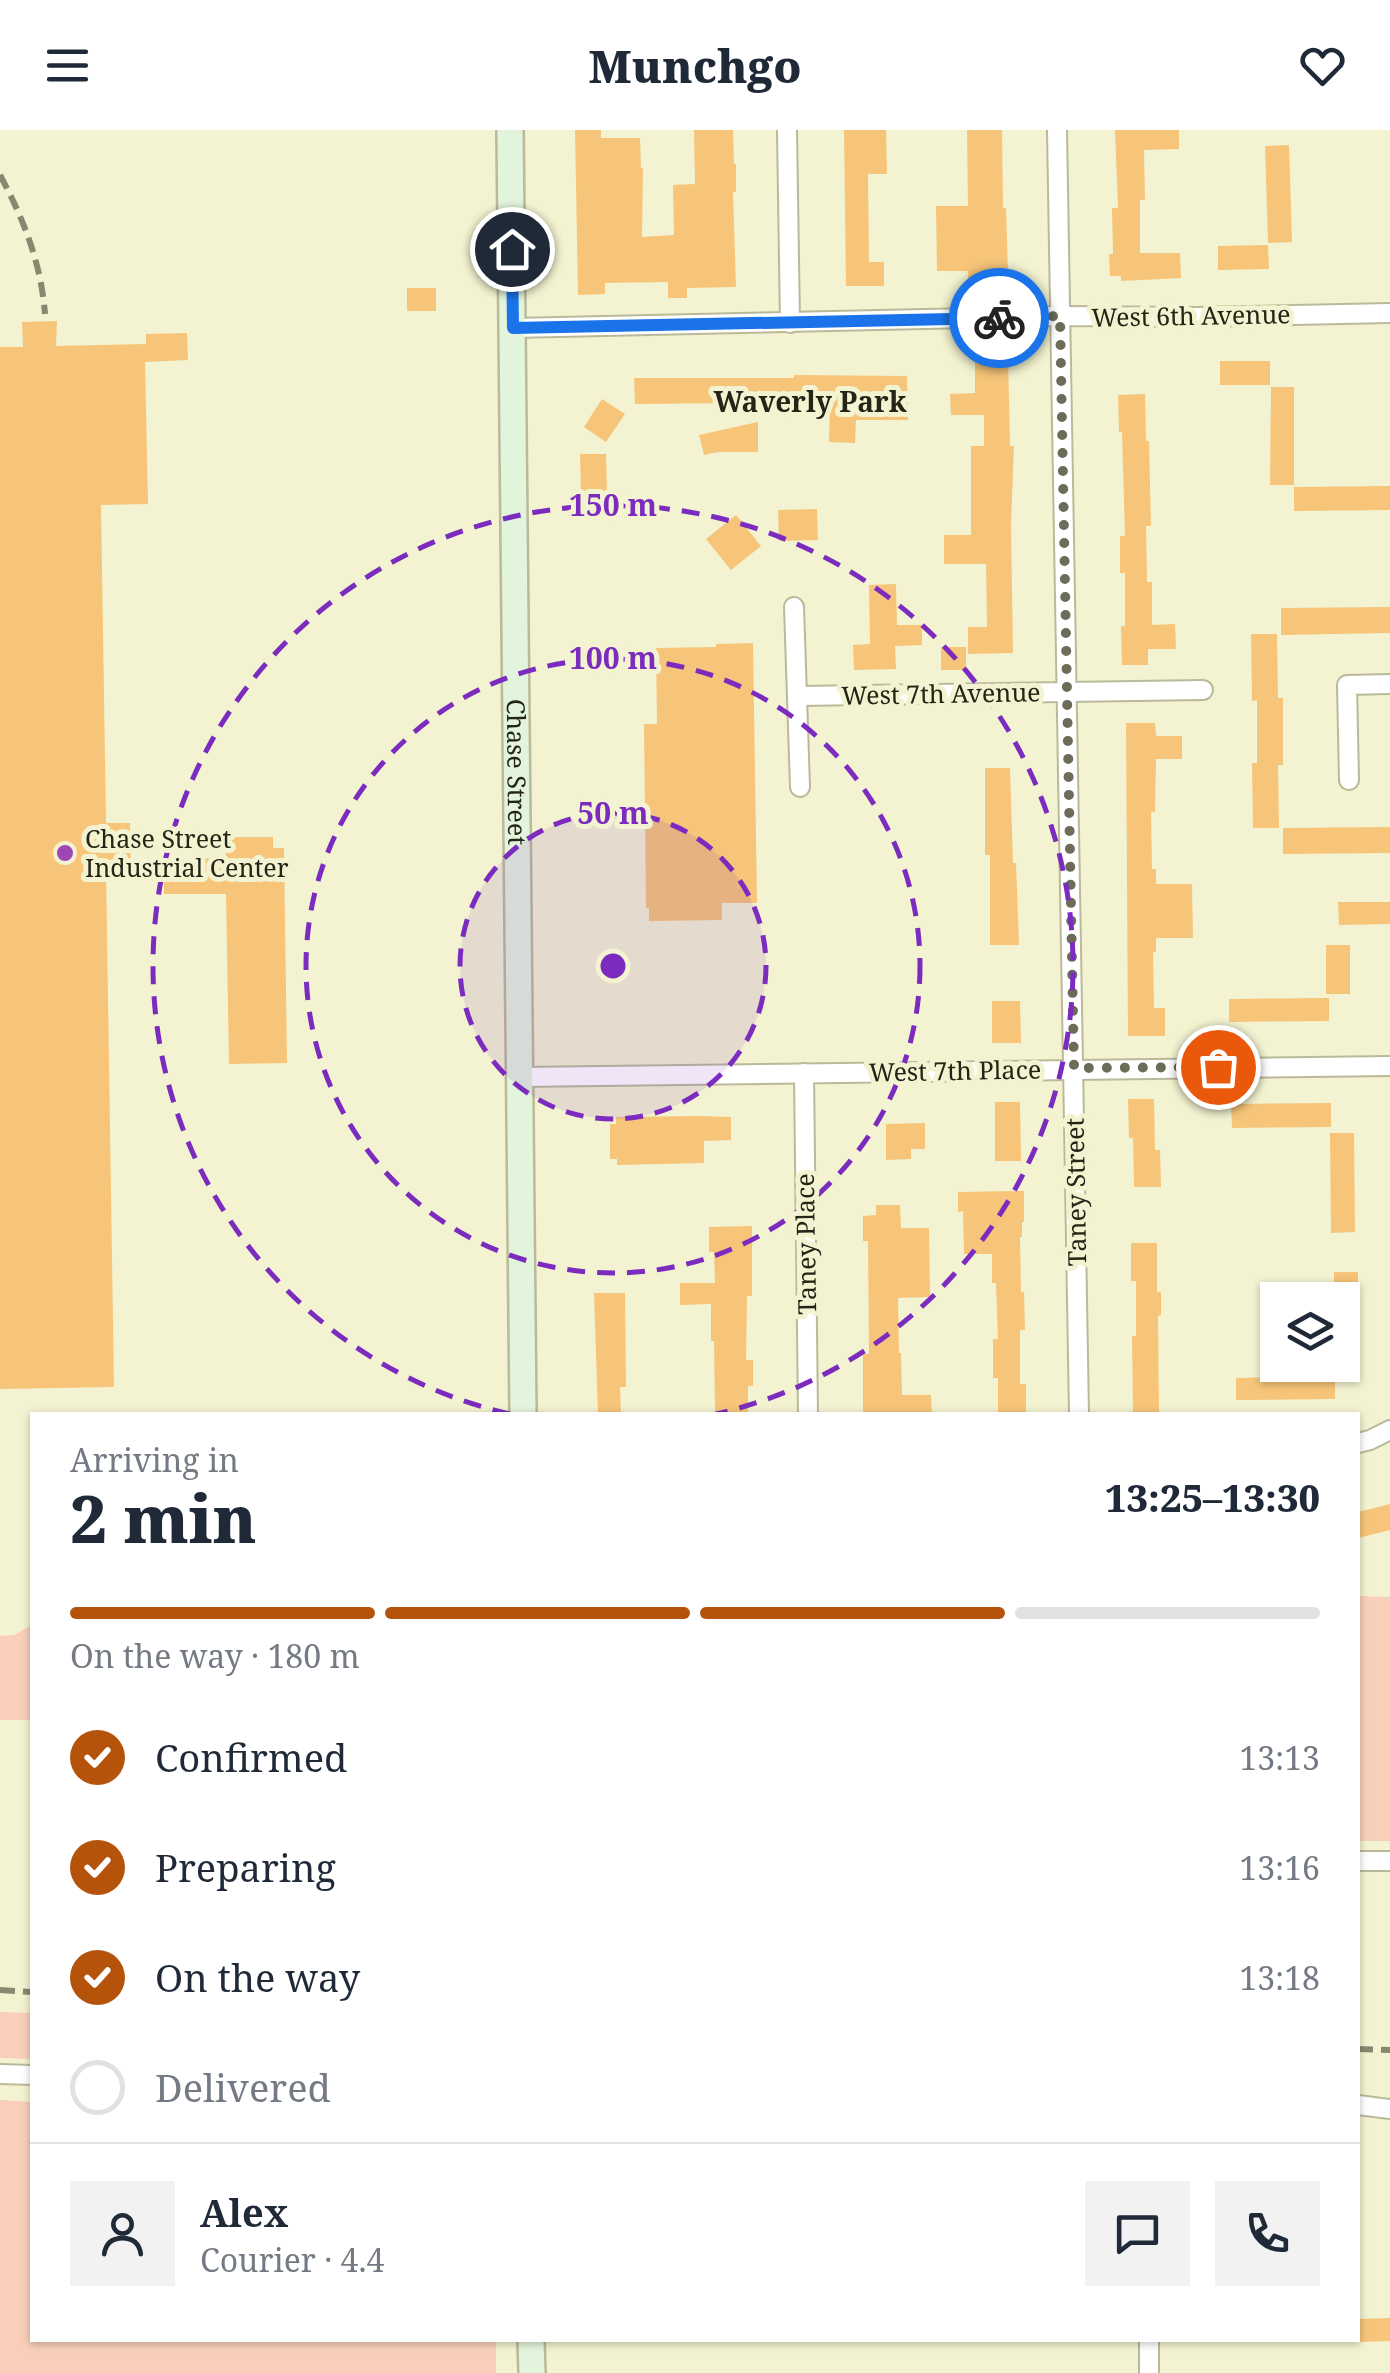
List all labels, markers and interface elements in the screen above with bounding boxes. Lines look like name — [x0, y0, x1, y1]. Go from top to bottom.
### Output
text: Munchgo — [589, 35, 801, 96]
icon: menu — [40, 38, 95, 93]
icon: heart — [1295, 38, 1350, 93]
pin — [470, 207, 555, 292]
icon: home — [485, 222, 540, 277]
courier — [949, 268, 1049, 368]
icon: bike — [972, 291, 1027, 346]
street label: West 6th Avenue — [1091, 296, 1291, 334]
district label: Waverly Park — [714, 382, 907, 420]
text: 150 m — [569, 484, 657, 525]
text: 100 m — [569, 637, 657, 678]
street label: West 7th Avenue — [841, 674, 1041, 712]
street label: Chase Street — [500, 699, 535, 845]
text: 50 m — [577, 792, 649, 833]
place label: Chase Street Industrial Center — [85, 821, 289, 884]
marker: Chase Street Industrial Center — [54, 842, 76, 864]
centre of rings — [595, 948, 631, 984]
pin — [1176, 1025, 1261, 1110]
icon: bag — [1191, 1040, 1246, 1095]
street label: West 7th Place — [869, 1051, 1041, 1089]
street label: Taney Street — [1057, 1117, 1093, 1267]
street label: Taney Place — [787, 1173, 823, 1315]
map controls — [1260, 1282, 1360, 1382]
button: layers — [1260, 1282, 1360, 1382]
text: Arriving in — [70, 1438, 239, 1481]
text: 13:25–13:30 — [1105, 1471, 1320, 1523]
text: 2 min — [70, 1474, 257, 1562]
text: On the way · 180 m — [70, 1634, 360, 1677]
icon: check — [70, 1730, 125, 1785]
text: Confirmed — [155, 1731, 347, 1783]
text: 13:13 — [1239, 1736, 1320, 1779]
icon: check — [70, 1840, 125, 1895]
text: Preparing — [155, 1841, 336, 1893]
text: 13:16 — [1239, 1846, 1320, 1889]
icon: check — [70, 1950, 125, 2005]
text: On the way — [155, 1951, 360, 2003]
text: 13:18 — [1239, 1956, 1320, 1999]
text: Delivered — [155, 2061, 331, 2113]
button: person — [70, 2181, 175, 2286]
button: chat — [1085, 2181, 1190, 2286]
button: phone — [1215, 2181, 1320, 2286]
text: Alex — [200, 2186, 288, 2238]
text: Courier · 4.4 — [200, 2238, 384, 2281]

